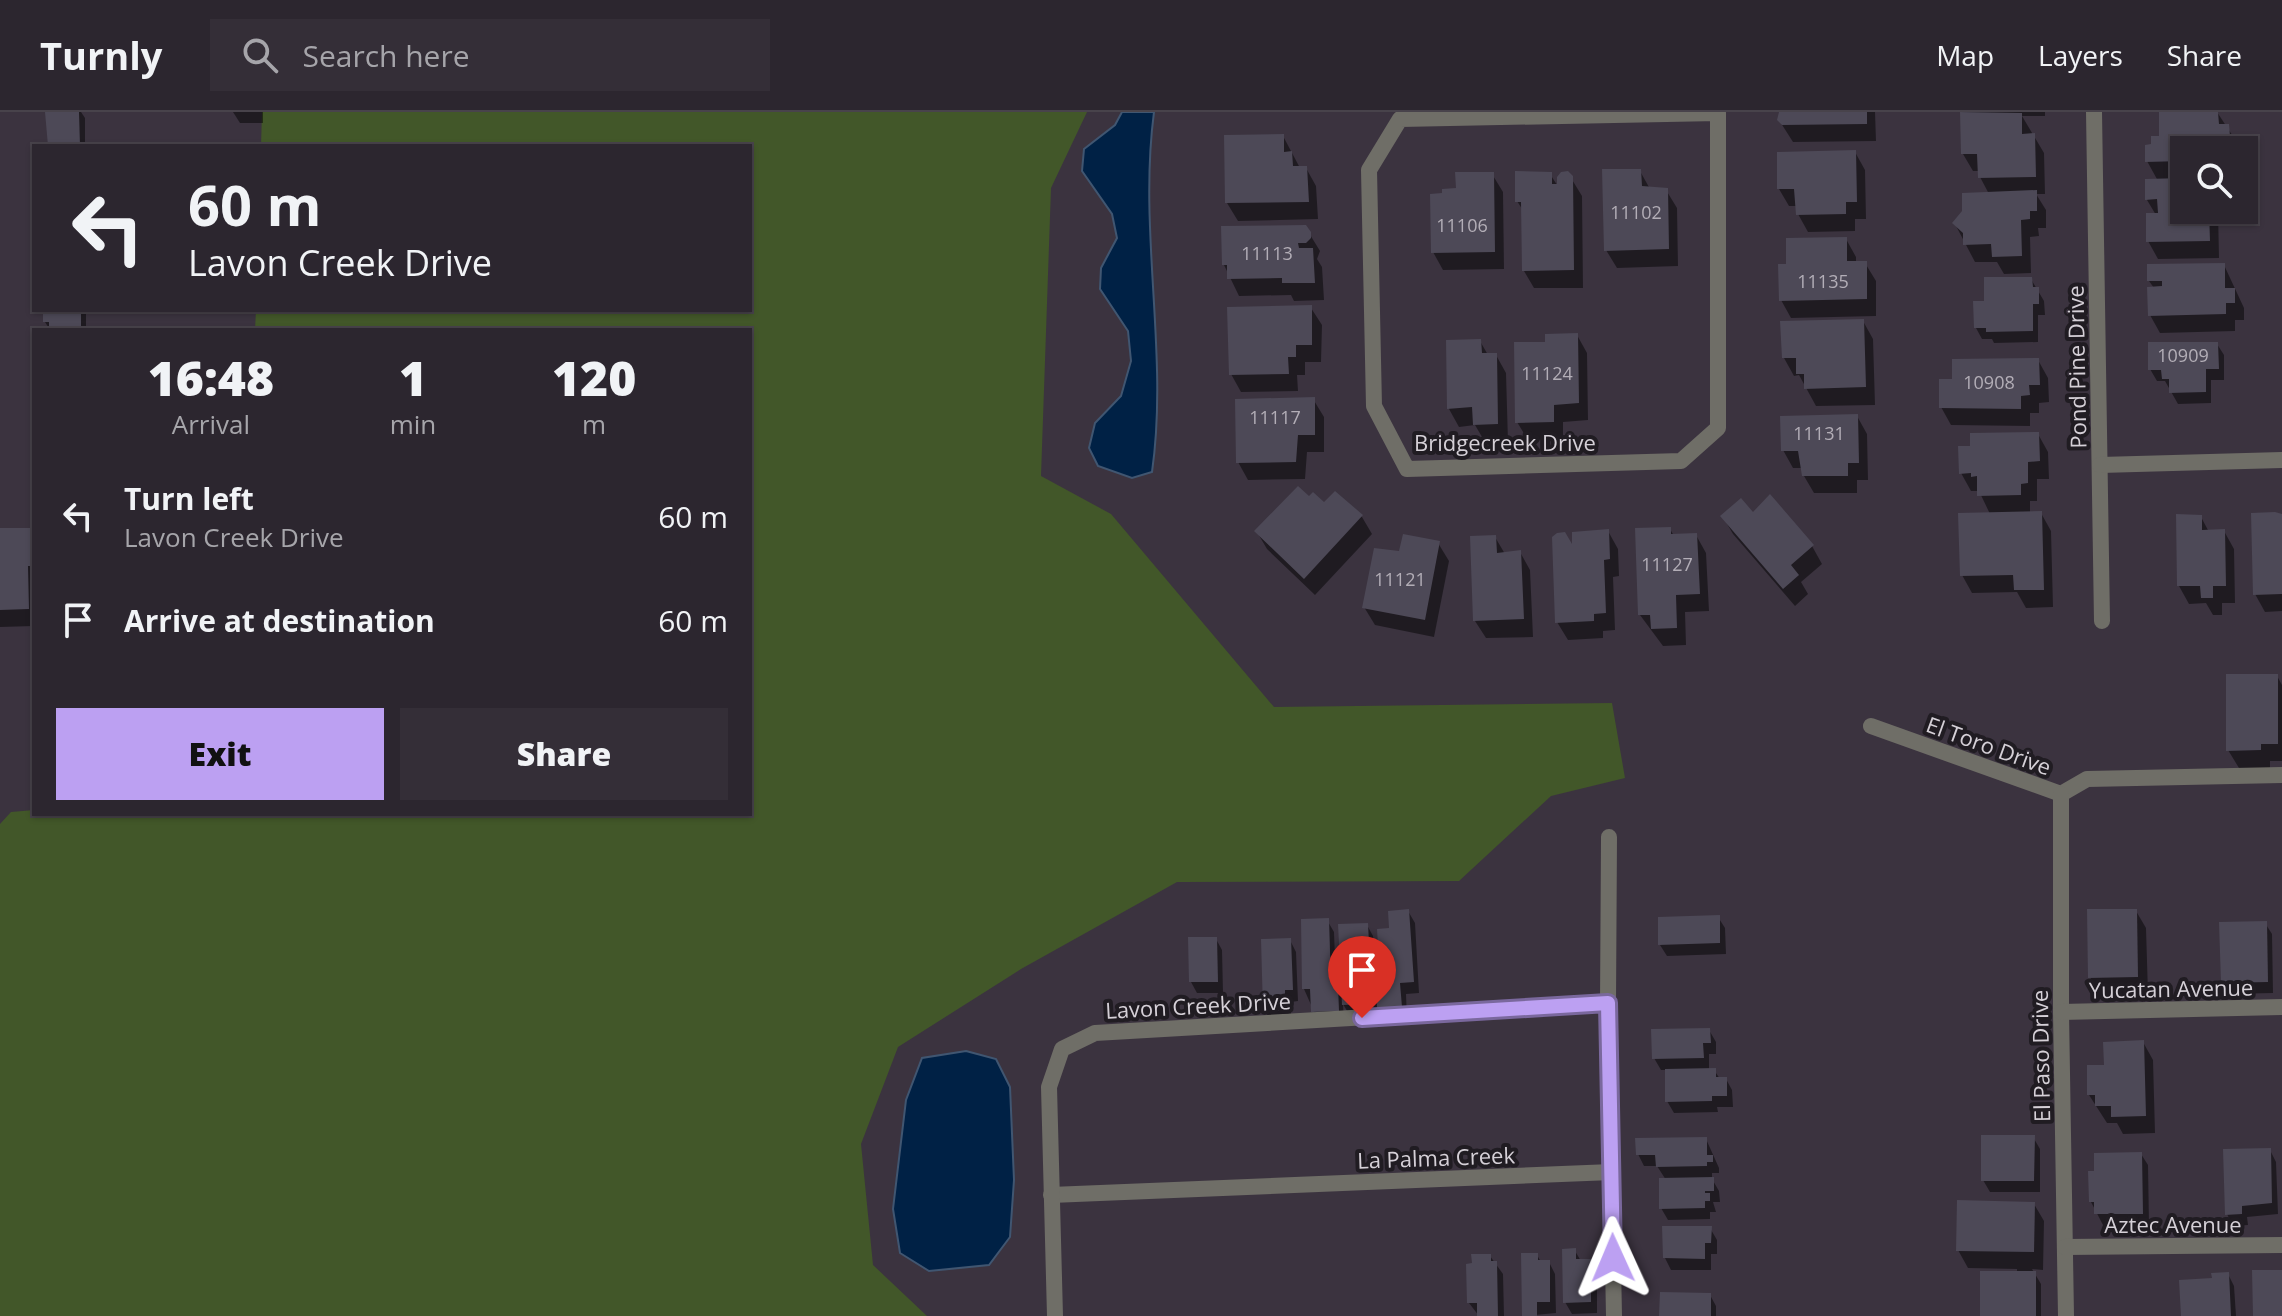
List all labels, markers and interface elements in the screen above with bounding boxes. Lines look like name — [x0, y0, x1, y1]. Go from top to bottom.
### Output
search box — [210, 19, 770, 91]
text: Turnly — [40, 29, 162, 81]
icon: search — [238, 33, 282, 77]
text: Search here — [302, 35, 470, 76]
text: Map — [1936, 36, 1994, 74]
text: Layers — [2038, 36, 2123, 74]
text: Share — [2167, 36, 2242, 74]
map controls — [2170, 136, 2258, 224]
button: search — [2170, 136, 2258, 224]
text: 60 m — [188, 166, 322, 242]
icon: left — [56, 176, 160, 280]
house number: 11102 — [1610, 200, 1662, 224]
house number: 11106 — [1436, 213, 1488, 237]
text: Lavon Creek Drive — [188, 238, 492, 287]
house number: 11113 — [1241, 241, 1293, 265]
house number: 11135 — [1797, 269, 1849, 293]
street label: Pond Pine Drive — [2060, 285, 2092, 449]
house number: 10909 — [2157, 343, 2209, 367]
text: 16:48 — [148, 345, 274, 410]
text: 1 — [399, 345, 427, 410]
text: 120 — [552, 345, 636, 410]
house number: 11124 — [1521, 361, 1573, 385]
house number: 10908 — [1963, 370, 2015, 394]
house number: 11117 — [1249, 405, 1301, 429]
text: Arrival — [172, 406, 250, 442]
text: min — [390, 406, 436, 442]
text: m — [582, 406, 606, 442]
house number: 11131 — [1793, 421, 1845, 445]
street label: Bridgecreek Drive — [1414, 427, 1596, 457]
text: Turn left — [124, 478, 254, 519]
icon: left — [56, 494, 100, 538]
text: 60 m — [658, 496, 728, 537]
text: Lavon Creek Drive — [124, 519, 344, 555]
house number: 11127 — [1641, 552, 1693, 576]
house number: 11121 — [1374, 567, 1426, 591]
icon: arrive — [56, 598, 100, 642]
text: Arrive at destination — [124, 600, 435, 641]
text: 60 m — [658, 600, 728, 641]
button: Exit — [56, 708, 384, 800]
button: Share — [400, 708, 728, 800]
street label: El Toro Drive — [1922, 709, 2056, 781]
pin — [1328, 936, 1396, 1018]
icon: arrive — [1340, 948, 1384, 992]
street label: Yucatan Avenue — [2089, 972, 2253, 1004]
street label: Lavon Creek Drive — [1104, 985, 1292, 1025]
street label: El Paso Drive — [2024, 990, 2056, 1122]
street label: La Palma Creek — [1357, 1139, 1516, 1175]
street label: Aztec Avenue — [2104, 1209, 2242, 1239]
position arrow — [1571, 1216, 1655, 1300]

